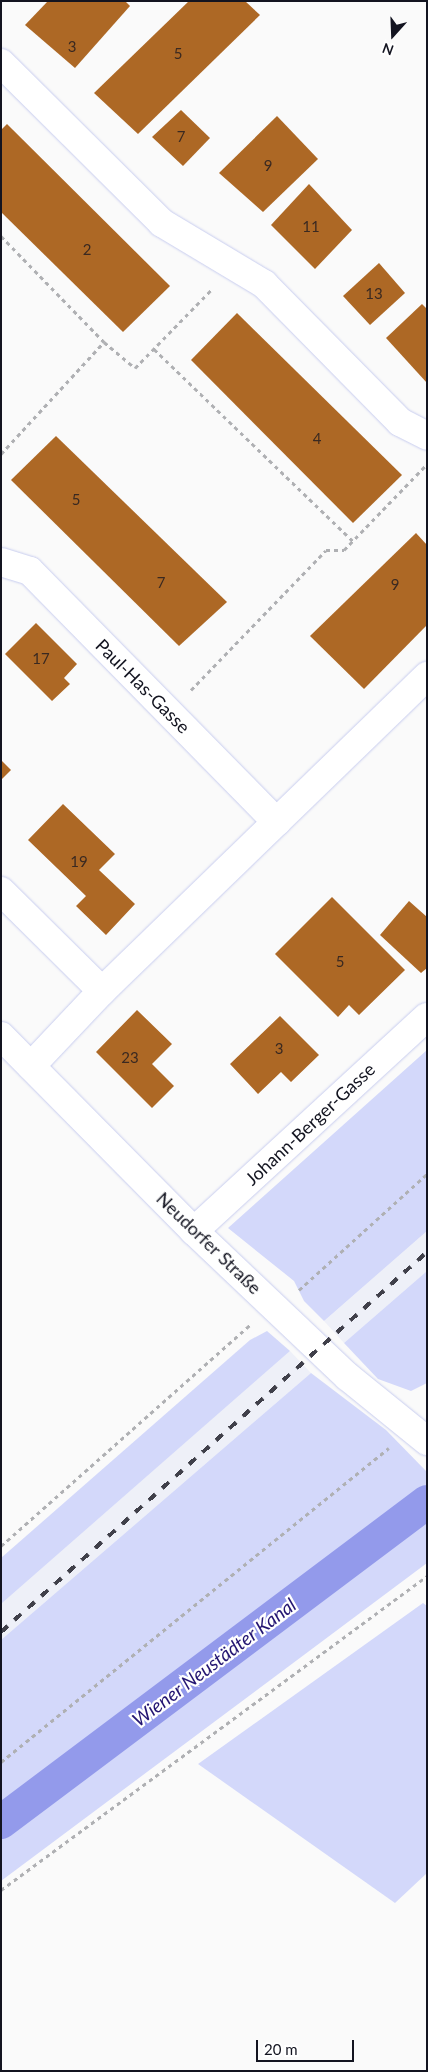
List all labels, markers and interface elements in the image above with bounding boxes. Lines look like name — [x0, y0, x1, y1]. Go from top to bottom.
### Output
north arrow — [368, 10, 418, 60]
house number: 3 — [68, 38, 76, 56]
text: N — [380, 40, 396, 59]
house number: 5 — [174, 45, 182, 63]
house number: 7 — [177, 128, 185, 146]
house number: 9 — [264, 157, 272, 175]
house number: 11 — [302, 218, 320, 236]
house number: 2 — [83, 241, 91, 259]
house number: 13 — [365, 285, 383, 303]
house number: 4 — [313, 430, 321, 448]
house number: 5 — [72, 491, 80, 509]
house number: 7 — [157, 574, 165, 592]
house number: 9 — [391, 576, 399, 594]
street label: Paul-Has-Gasse — [91, 634, 195, 738]
house number: 17 — [32, 650, 50, 668]
house number: 19 — [70, 853, 88, 871]
house number: 5 — [336, 953, 344, 971]
house number: 3 — [275, 1040, 283, 1058]
house number: 23 — [121, 1049, 139, 1067]
street label: Johann-Berger-Gasse — [241, 1058, 379, 1190]
street label: Neudorfer Straße — [152, 1187, 266, 1299]
water label: Wiener Neustädter Kanal — [127, 1593, 301, 1731]
scale bar — [258, 2030, 356, 2062]
text: 20 m — [264, 2040, 298, 2058]

